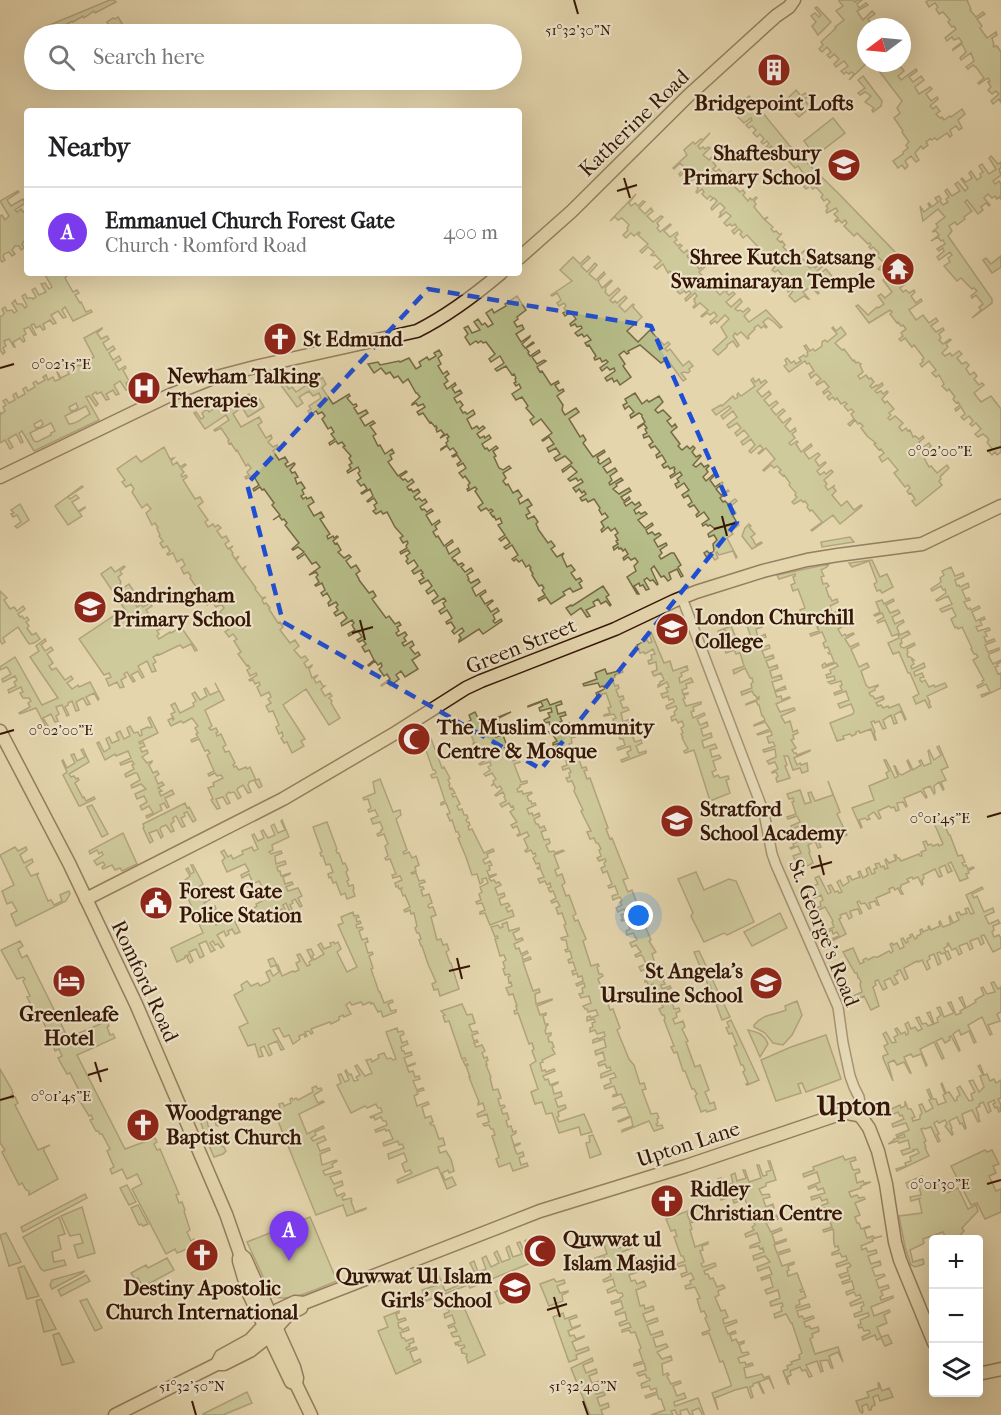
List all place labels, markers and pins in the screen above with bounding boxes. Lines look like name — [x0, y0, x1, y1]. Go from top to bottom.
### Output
building icon: Bridgepoint Lofts — [756, 52, 792, 88]
place label: Bridgepoint Lofts — [694, 91, 854, 115]
place label: Shaftesbury Primary School — [683, 141, 823, 189]
school or university icon: Shaftesbury Primary School — [826, 147, 862, 183]
place label: Shree Kutch Satsang Swaminarayan Temple — [671, 245, 876, 293]
temple icon: Shree Kutch Satsang Swaminarayan Temple — [880, 251, 916, 287]
church icon: St Edmund — [262, 321, 298, 357]
place label: St Edmund — [303, 327, 403, 351]
place label: Newham Talking Therapies — [166, 364, 321, 412]
hospital icon: Newham Talking Therapies — [126, 370, 162, 406]
place label: Sandringham Primary School — [113, 583, 251, 631]
school or university icon: Sandringham Primary School — [72, 589, 108, 625]
place label: London Churchill College — [695, 605, 854, 653]
school or university icon: London Churchill College — [654, 611, 690, 647]
place label: The Muslim community Centre & Mosque — [436, 715, 656, 763]
mosque icon: The Muslim community Centre & Mosque — [396, 721, 432, 757]
place label: Stratford School Academy — [700, 797, 847, 845]
school or university icon: Stratford School Academy — [659, 803, 695, 839]
place label: Forest Gate Police Station — [178, 879, 303, 927]
public building icon: Forest Gate Police Station — [138, 885, 174, 921]
place label: St Angela's Ursuline School — [599, 959, 743, 1007]
hotel icon: Greenleafe Hotel — [51, 963, 87, 999]
school or university icon: St Angela's Ursuline School — [748, 965, 784, 1001]
place label: Greenleafe Hotel — [19, 1002, 119, 1050]
place label: Woodgrange Baptist Church — [165, 1101, 302, 1149]
church icon: Woodgrange Baptist Church — [125, 1107, 161, 1143]
place label: Ridley Christian Centre — [690, 1177, 843, 1225]
church icon: Ridley Christian Centre — [649, 1183, 685, 1219]
pin: A — [270, 1212, 308, 1261]
place label: Quwwat ul Islam Masjid — [563, 1227, 676, 1275]
mosque icon: Quwwat ul Islam Masjid — [522, 1233, 558, 1269]
church icon: Destiny Apostolic Church International — [184, 1237, 220, 1273]
place label: Quwwat Ul Islam Girls' School — [336, 1264, 493, 1312]
school or university icon: Quwwat Ul Islam Girls' School — [497, 1270, 533, 1306]
place label: Destiny Apostolic Church International — [106, 1276, 298, 1324]

